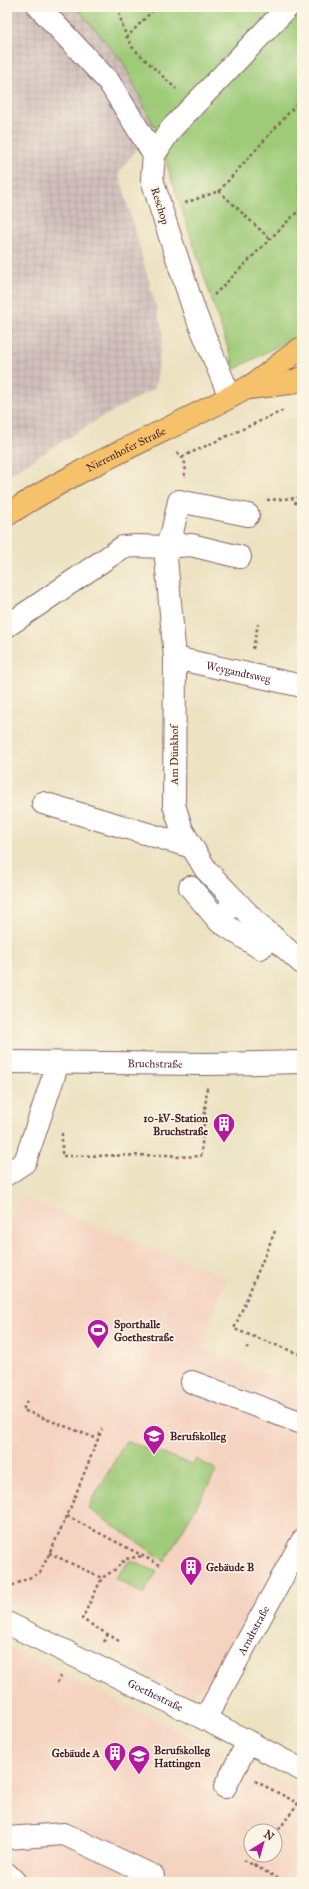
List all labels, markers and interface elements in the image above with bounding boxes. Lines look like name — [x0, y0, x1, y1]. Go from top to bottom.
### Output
street label: Reschop — [148, 186, 172, 227]
street label: Nierenhofer Straße — [84, 424, 168, 474]
street label: Weygandtsweg — [205, 659, 273, 686]
street label: Am Dünkhof — [168, 723, 181, 786]
street label: Bruchstraße — [127, 1057, 183, 1070]
building icon: 10-kV-Station Bruchstraße — [211, 1111, 237, 1144]
place label: 10-kV-Station Bruchstraße — [143, 1112, 208, 1138]
sports icon: Sporthalle Goethestraße — [85, 1317, 111, 1350]
place label: Sporthalle Goethestraße — [114, 1318, 174, 1344]
school or university icon: Berufskolleg — [141, 1423, 167, 1456]
place label: Berufskolleg — [170, 1430, 227, 1443]
building icon: Gebäude B — [178, 1554, 204, 1587]
place label: Gebäude B — [206, 1561, 254, 1574]
street label: Arndtstraße — [234, 1603, 272, 1658]
street label: Goethestraße — [126, 1676, 186, 1714]
building icon: Gebäude A — [102, 1740, 128, 1773]
school or university icon: Berufskolleg Hattingen — [126, 1743, 152, 1776]
place label: Berufskolleg Hattingen — [154, 1744, 211, 1770]
place label: Gebäude A — [52, 1747, 101, 1760]
north arrow — [243, 1823, 283, 1863]
text: N — [261, 1827, 277, 1844]

